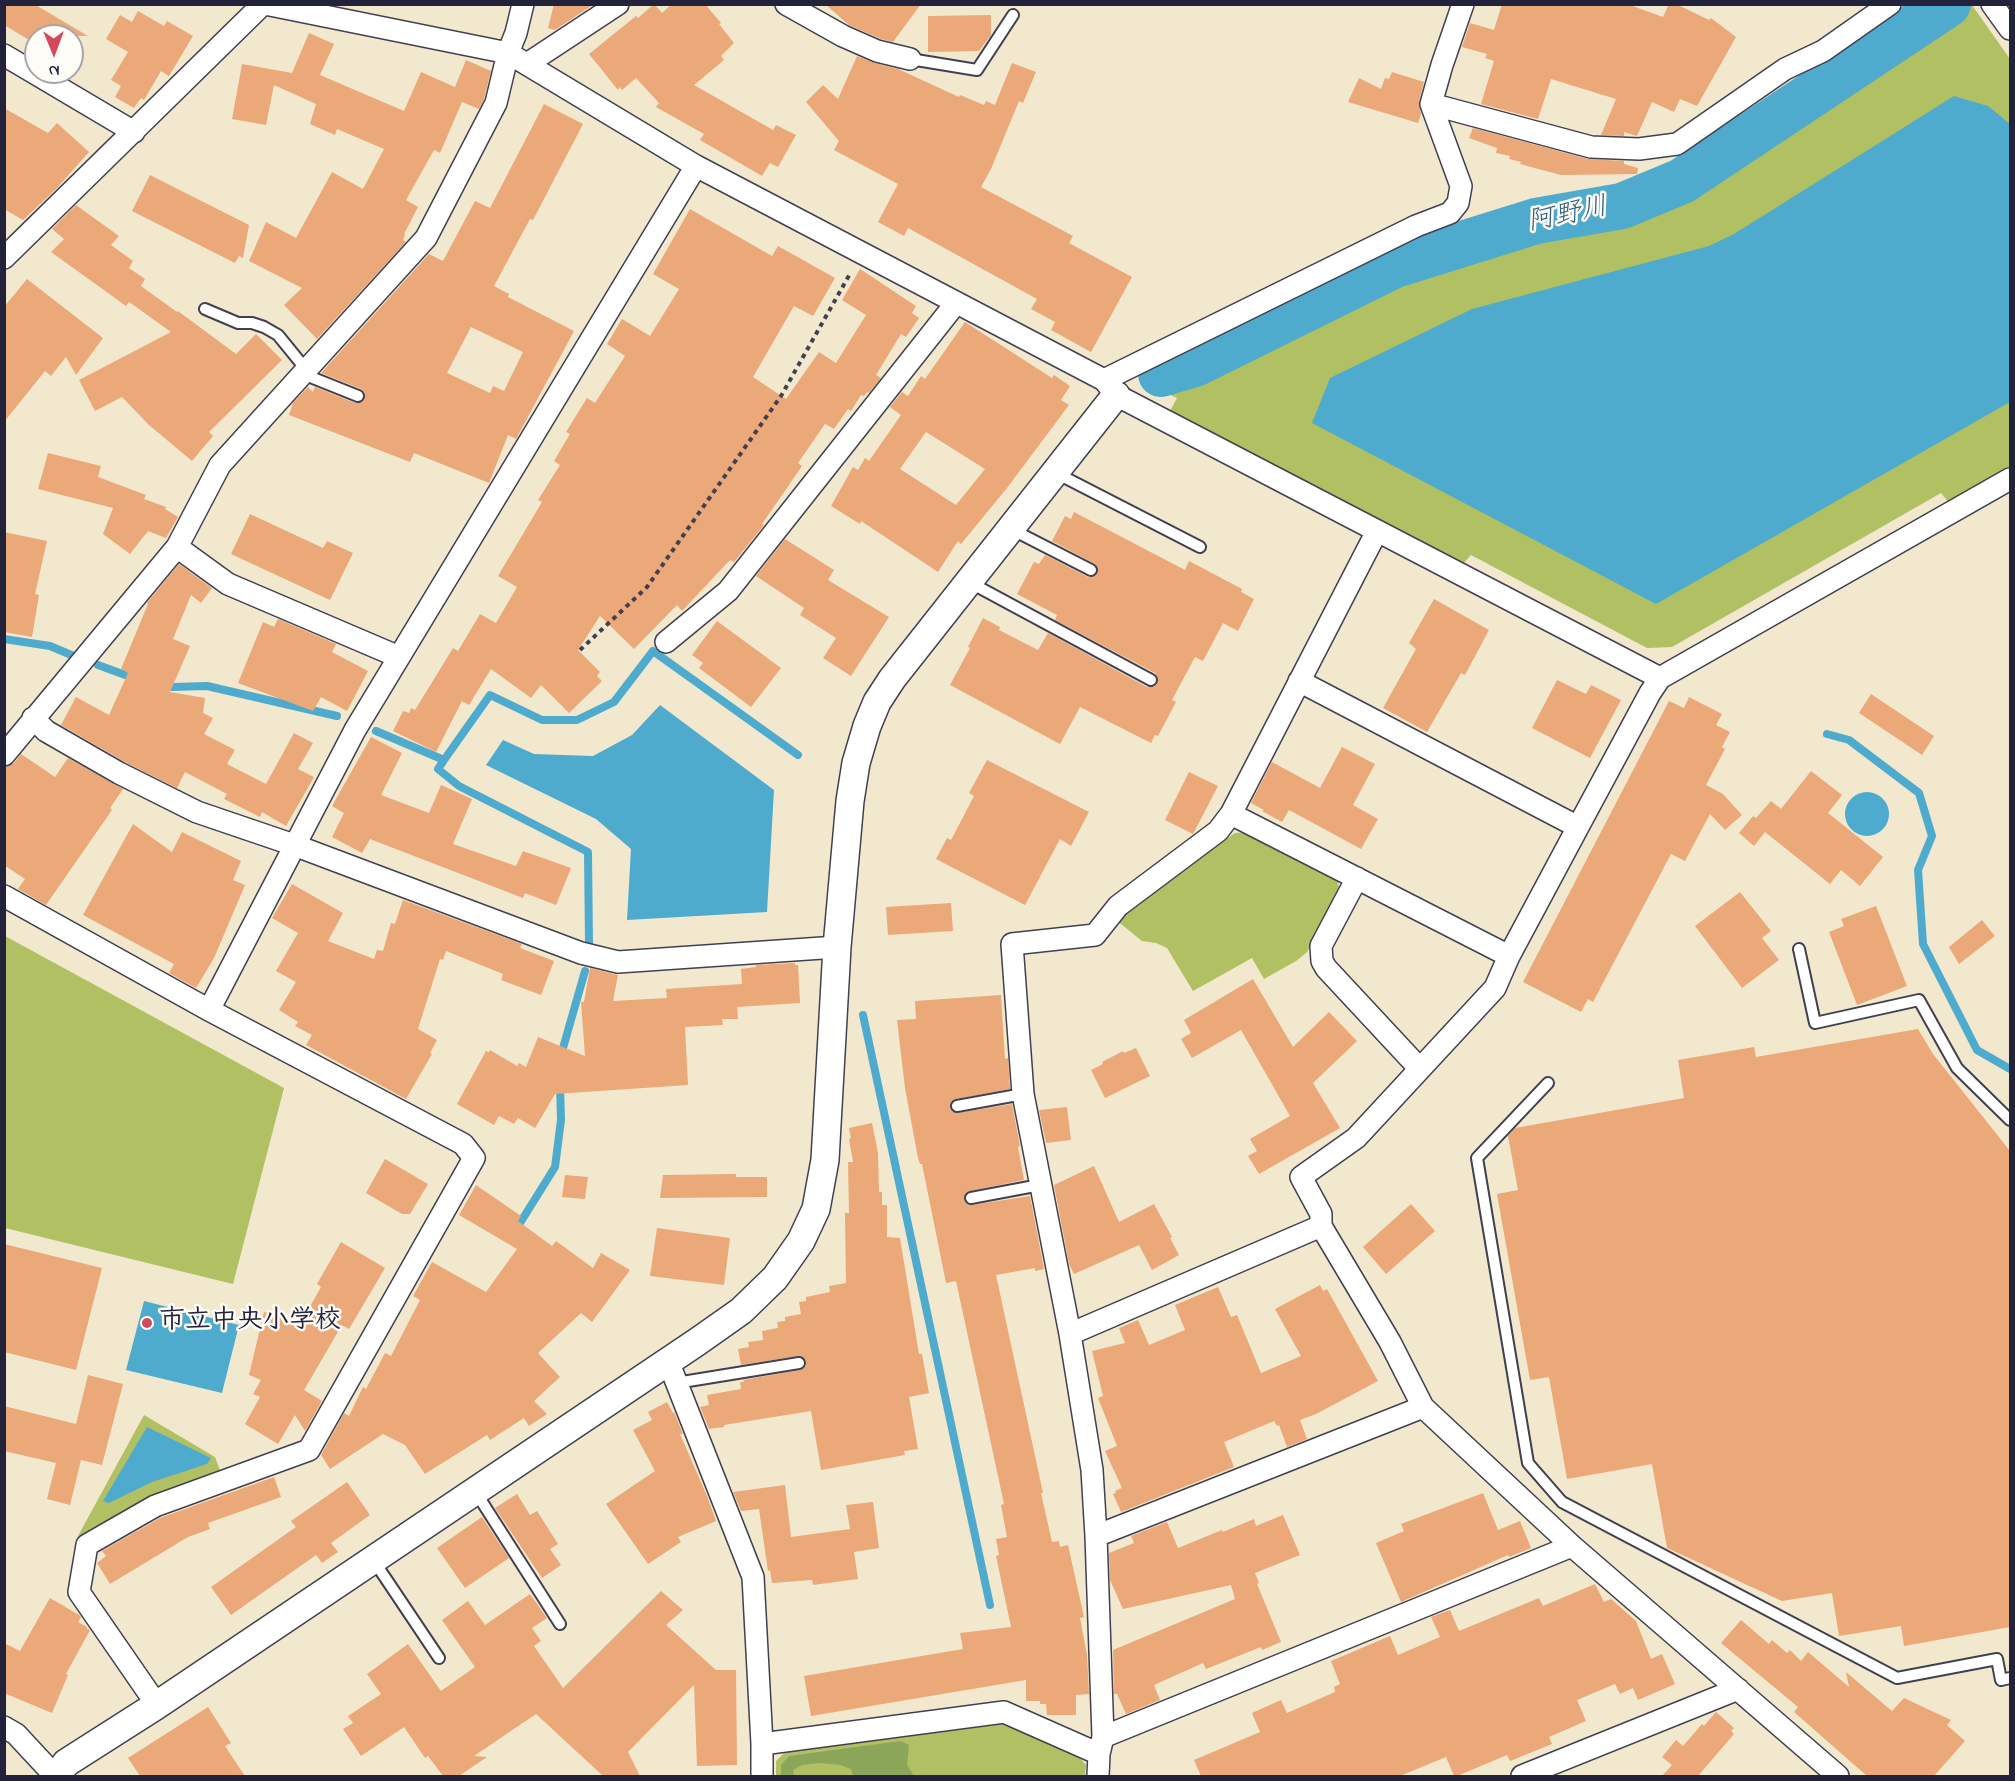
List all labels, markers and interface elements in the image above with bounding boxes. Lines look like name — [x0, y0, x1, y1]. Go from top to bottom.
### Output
north arrow — [24, 24, 84, 84]
text: N — [49, 58, 60, 82]
water label: 阿野川 — [1525, 193, 1611, 241]
place label: 市立中央小学校 — [159, 1307, 341, 1339]
marker: 市立中央小学校 — [140, 1316, 154, 1330]

